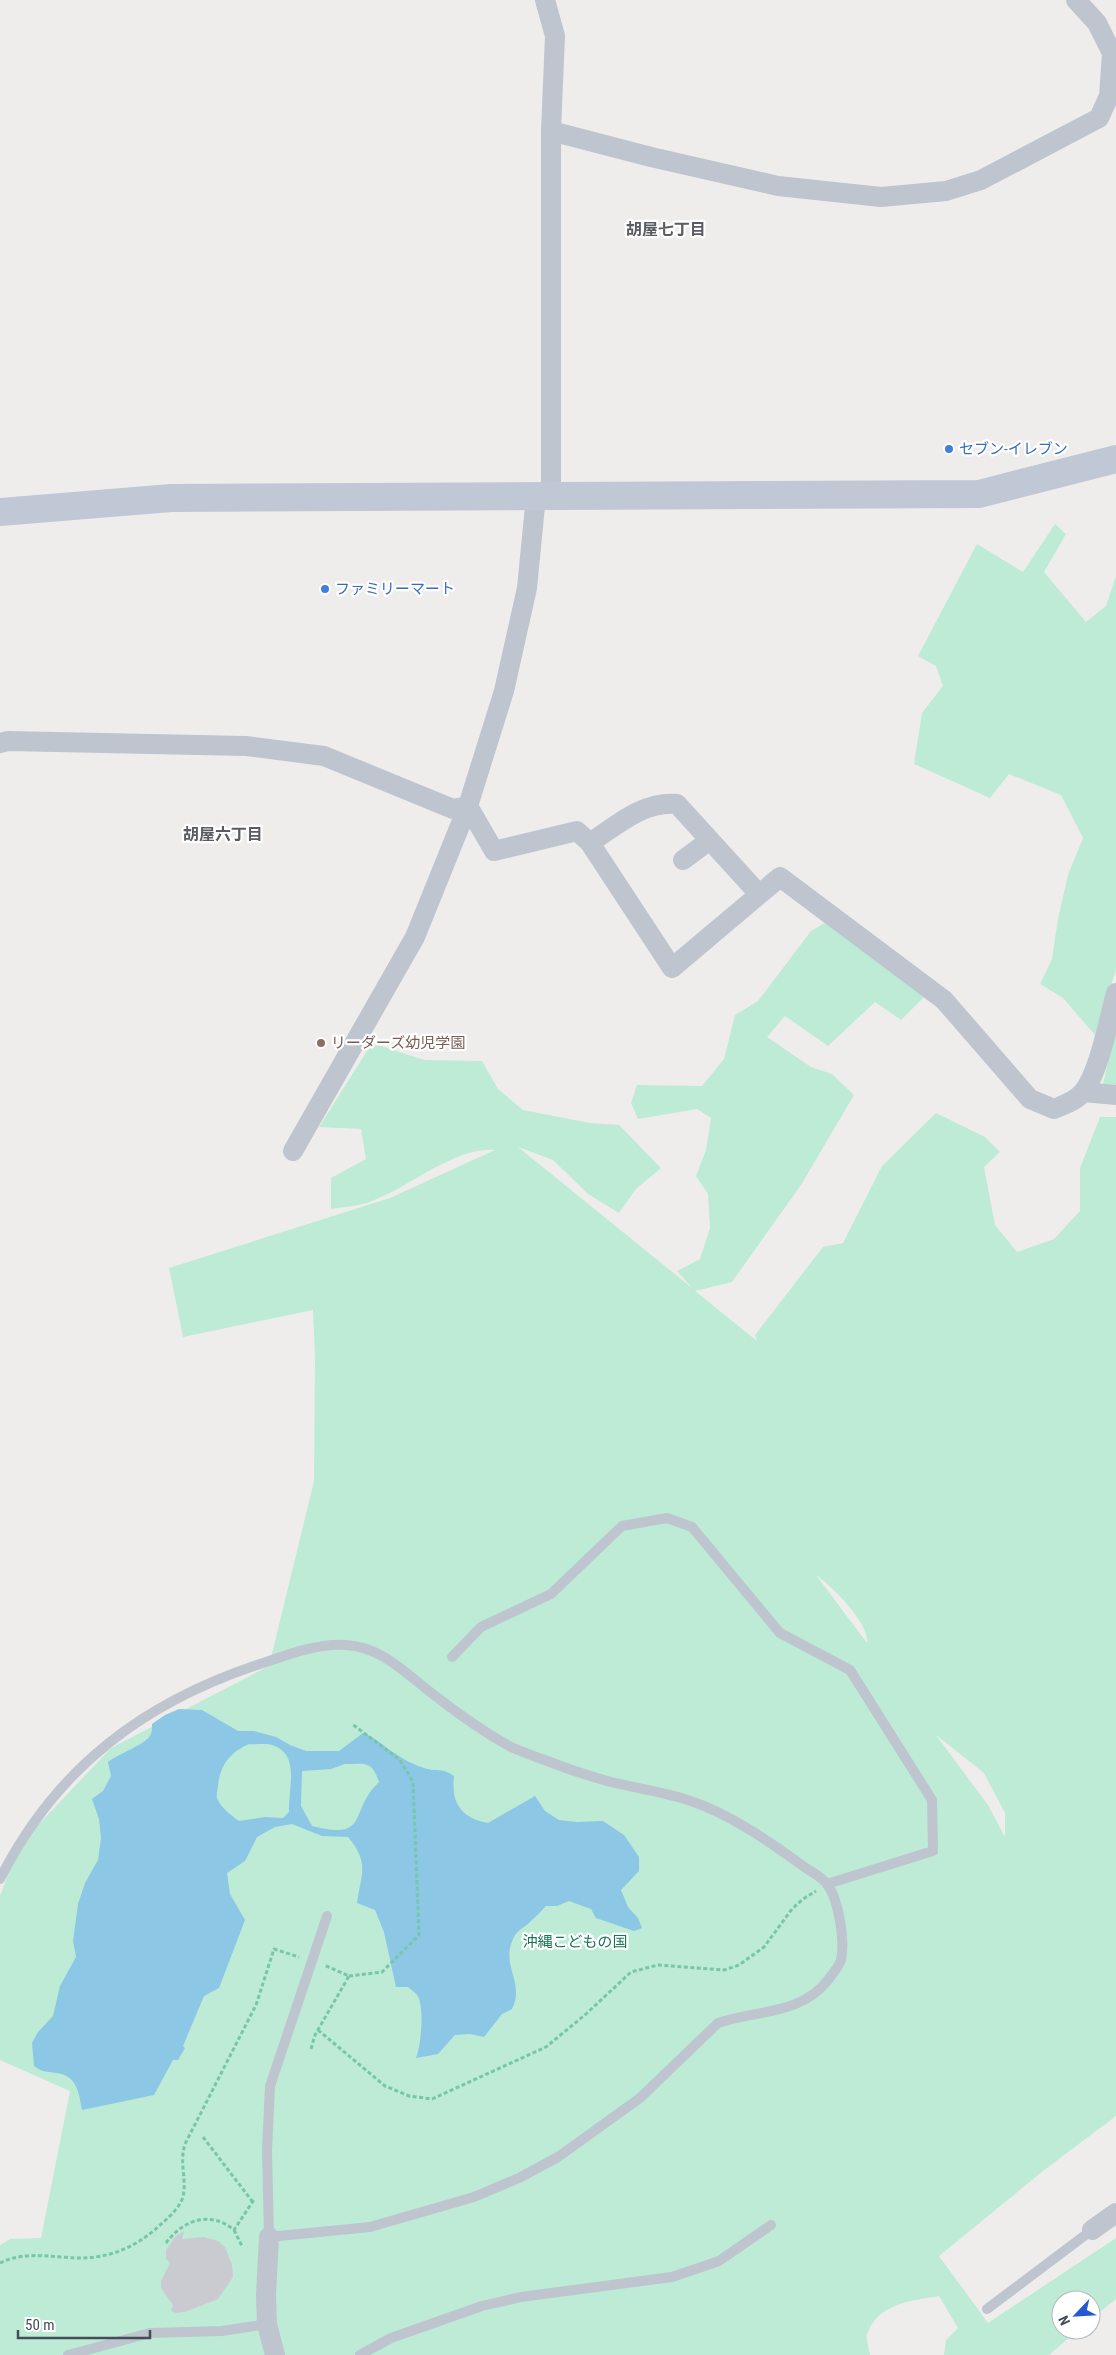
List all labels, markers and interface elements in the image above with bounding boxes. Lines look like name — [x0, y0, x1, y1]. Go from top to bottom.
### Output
district label: 胡屋七丁目 — [626, 220, 706, 239]
place label: セブン-イレブン — [959, 440, 1068, 458]
marker: セブン-イレブン — [943, 443, 955, 455]
place label: ファミリーマート — [335, 580, 455, 598]
marker: ファミリーマート — [319, 583, 331, 595]
district label: 胡屋六丁目 — [183, 825, 263, 844]
place label: リーダーズ幼児学園 — [331, 1034, 465, 1052]
marker: リーダーズ幼児学園 — [315, 1037, 327, 1049]
park label: 沖縄こどもの国 — [522, 1933, 628, 1951]
north arrow — [1051, 2290, 1101, 2340]
scale bar — [18, 2308, 150, 2340]
text: N — [1055, 2313, 1073, 2328]
text: 50 m — [25, 2316, 55, 2334]

